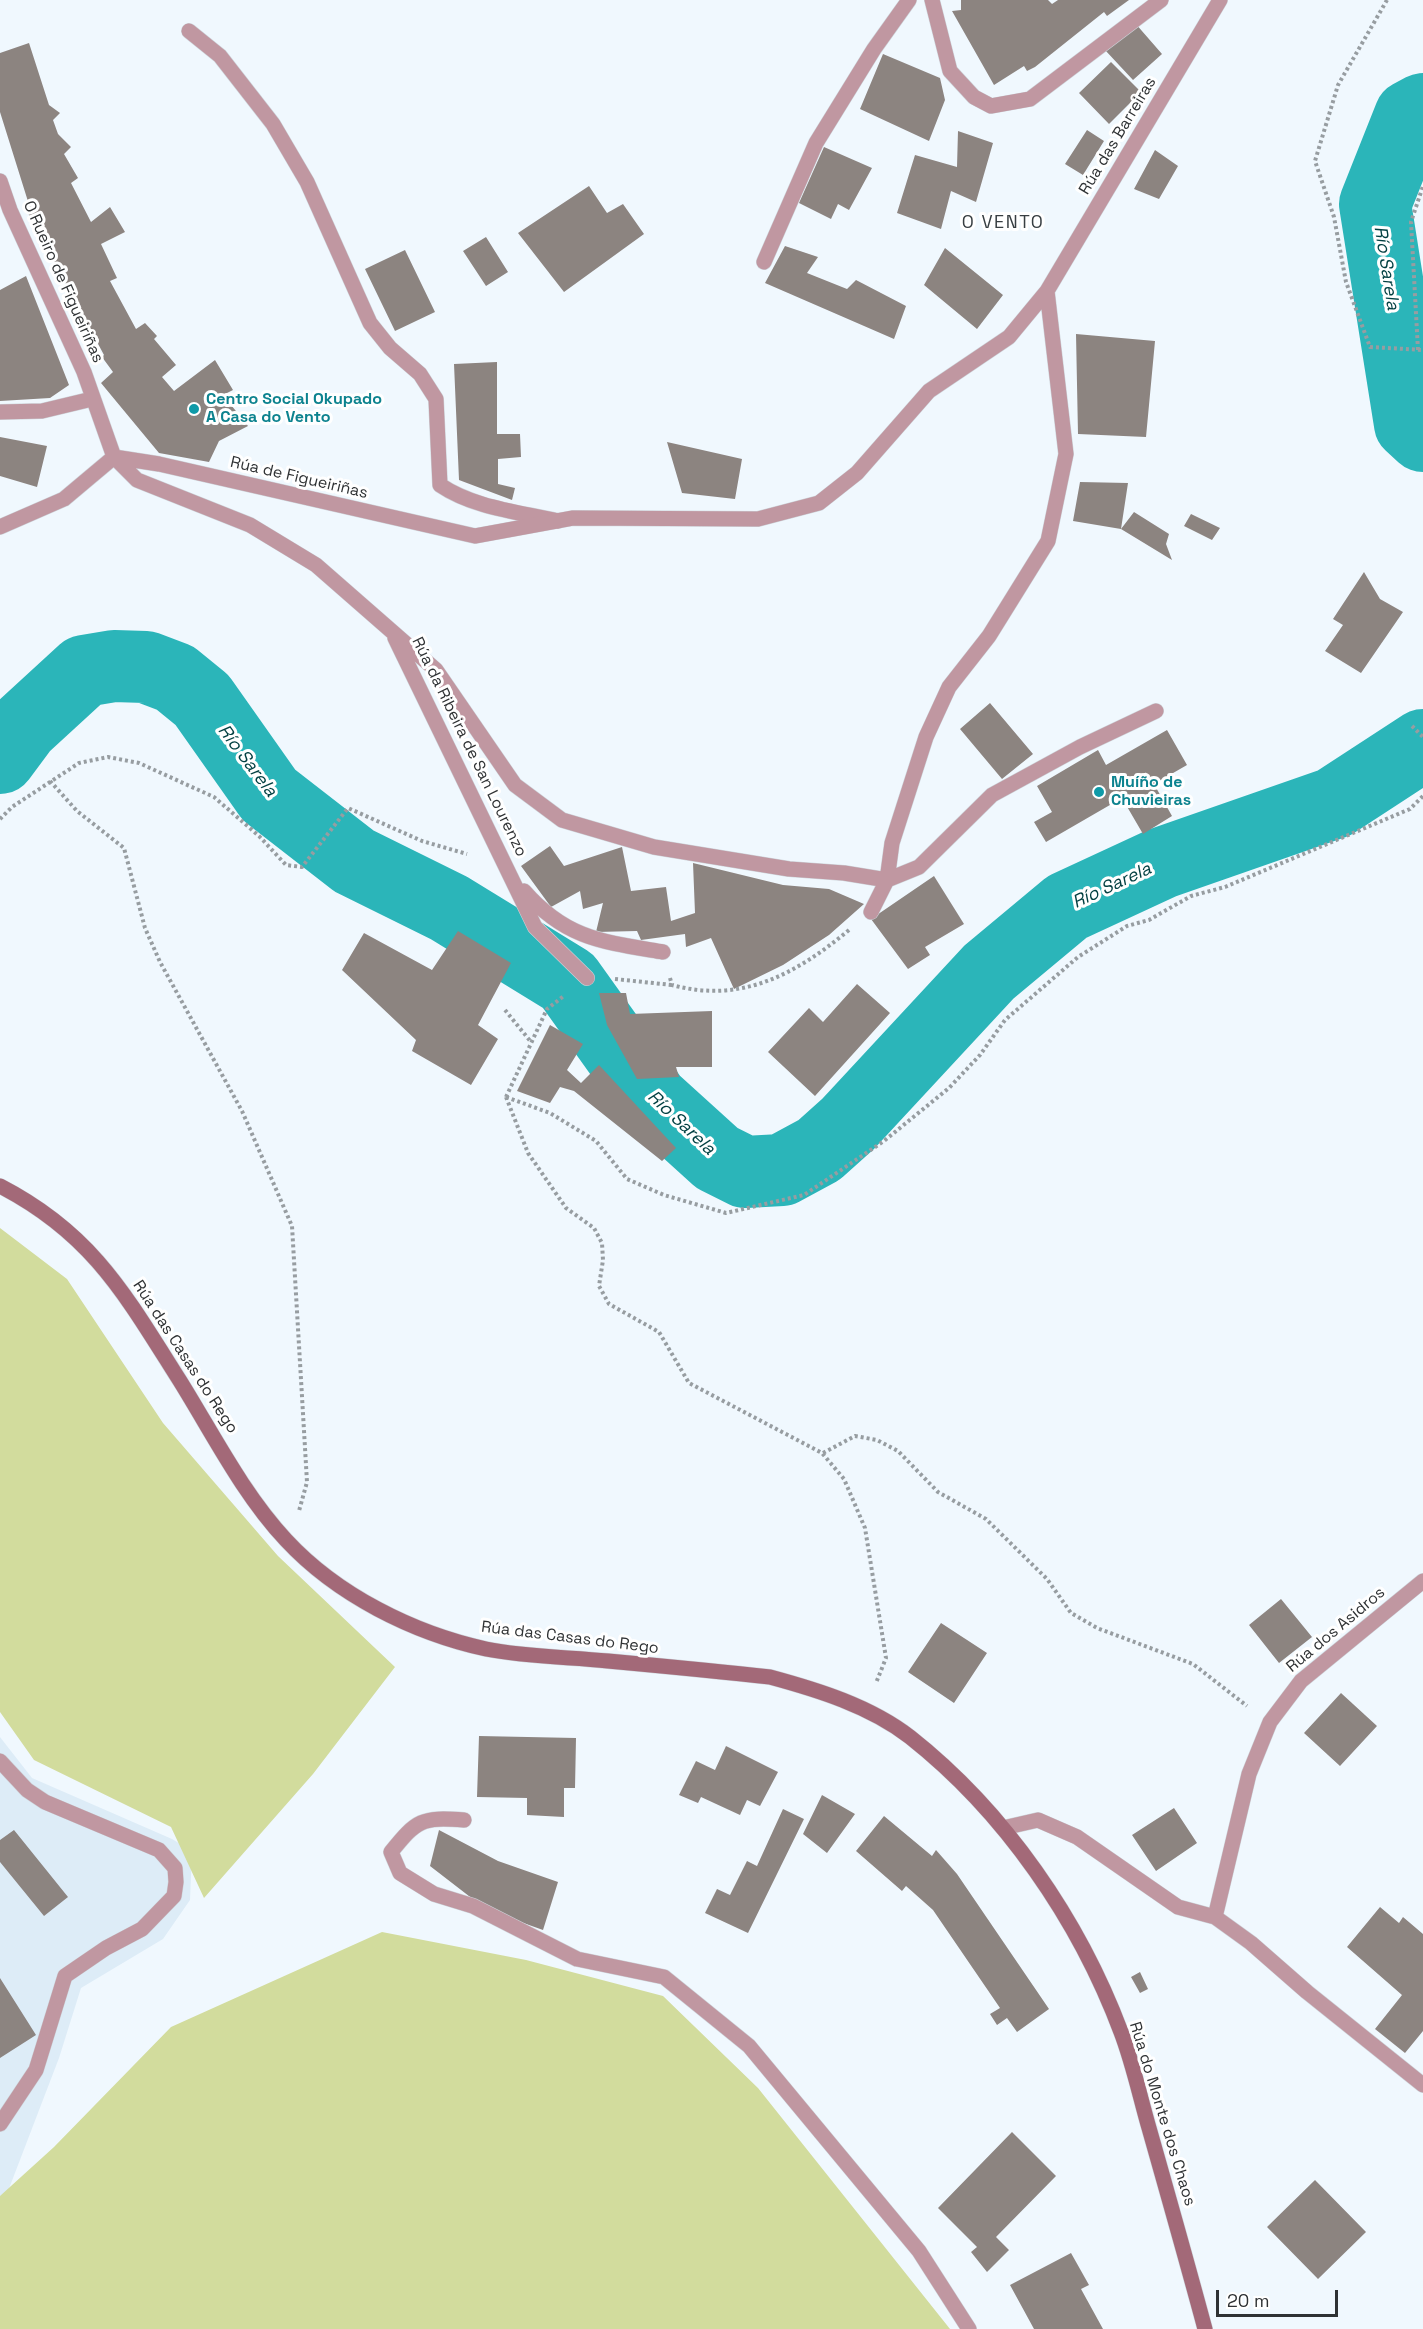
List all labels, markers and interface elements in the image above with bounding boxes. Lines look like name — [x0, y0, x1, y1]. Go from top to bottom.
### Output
street label: Rúa das Barreiras — [1075, 74, 1161, 198]
street label: O Rueiro de Figueiriñas — [19, 198, 107, 366]
district label: O VENTO — [962, 212, 1044, 234]
water label: Río Sarela — [1369, 224, 1403, 312]
place label: Centro Social Okupado A Casa do Vento — [206, 390, 382, 428]
marker: Centro Social Okupado A Casa do Vento — [187, 402, 201, 416]
street label: Rúa de Figueiriñas — [228, 453, 370, 503]
street label: Rúa da Ribeira de San Lourenzo — [407, 634, 531, 860]
water label: Río Sarela — [213, 721, 281, 801]
place label: Muíño de Chuvieiras — [1111, 773, 1191, 811]
marker: Muíño de Chuvieiras — [1092, 785, 1106, 799]
water label: Río Sarela — [1069, 858, 1155, 914]
water label: Río Sarela — [643, 1086, 719, 1160]
street label: Rúa das Casas do Rego — [128, 1277, 242, 1437]
street label: Rúa dos Asidros — [1283, 1583, 1389, 1677]
street label: Rúa das Casas do Rego — [480, 1618, 660, 1658]
street label: Rúa do Monte dos Chaos — [1125, 2020, 1199, 2208]
scale bar — [1219, 2278, 1340, 2316]
text: 20 m — [1227, 2289, 1270, 2312]

